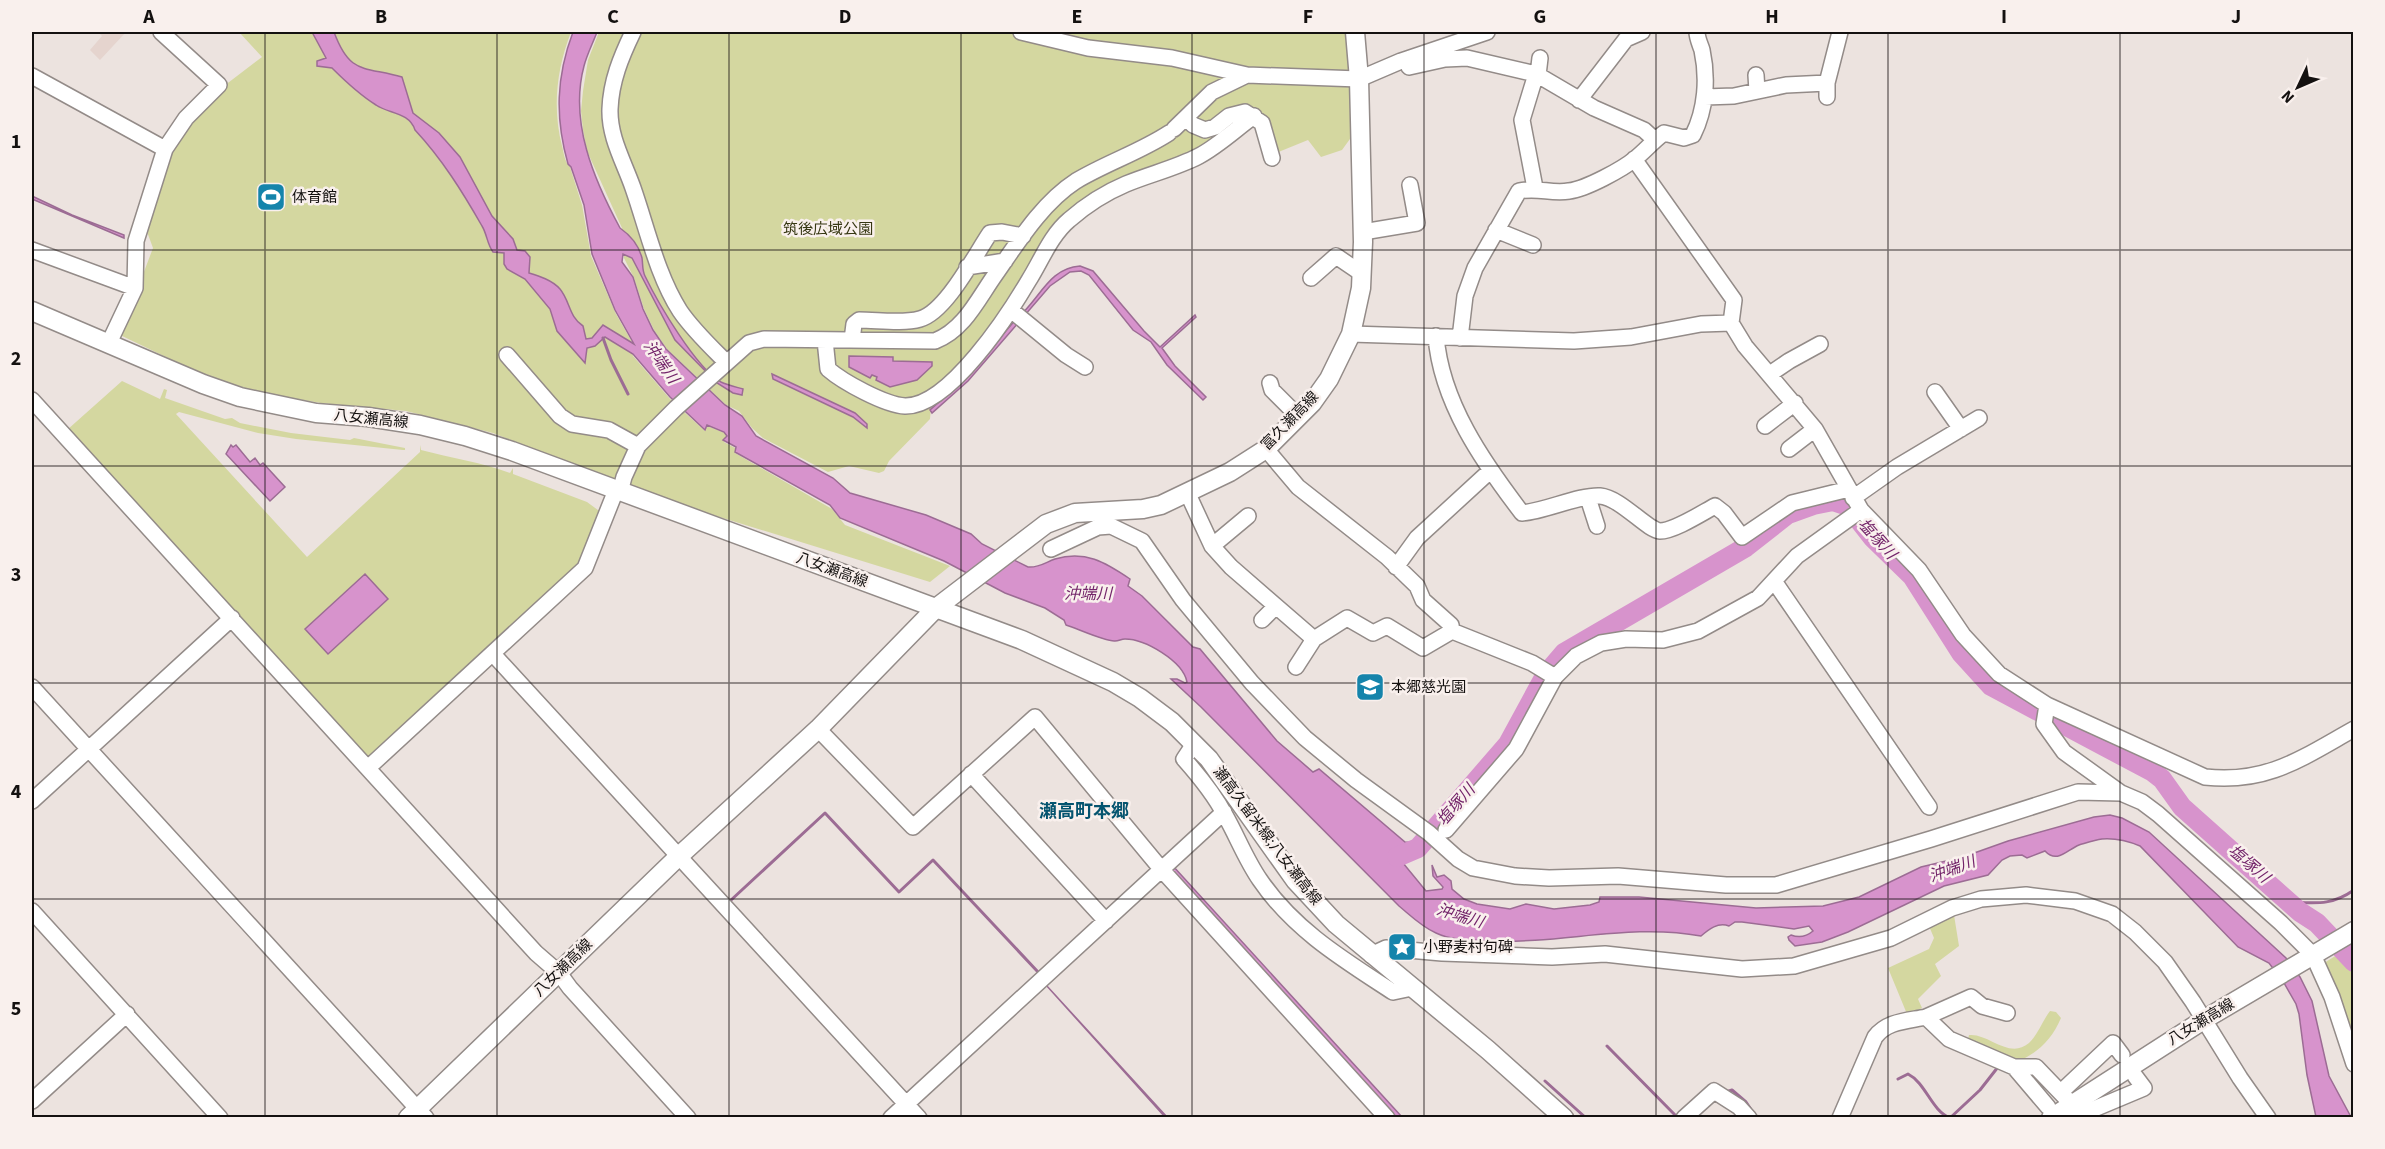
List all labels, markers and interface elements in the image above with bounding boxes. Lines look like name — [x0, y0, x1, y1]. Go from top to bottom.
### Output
text: A — [142, 3, 155, 31]
text: B — [375, 3, 387, 31]
text: C — [607, 3, 619, 31]
text: D — [839, 3, 851, 31]
text: E — [1072, 3, 1082, 31]
text: F — [1303, 3, 1313, 31]
text: G — [1534, 3, 1546, 31]
text: H — [1765, 3, 1779, 31]
text: I — [2001, 3, 2007, 31]
text: J — [2231, 3, 2241, 31]
north arrow — [2268, 57, 2328, 117]
text: N — [2276, 85, 2300, 108]
text: 1 — [11, 128, 21, 156]
sports icon: 体育館 — [255, 181, 287, 213]
place label: 体育館 — [292, 187, 337, 208]
park label: 筑後広域公園 — [783, 219, 873, 240]
water label: 沖端川 — [638, 336, 685, 390]
text: 2 — [11, 345, 21, 373]
street label: 富久瀬高線 — [1256, 387, 1324, 455]
street label: 八女瀬高線 — [333, 405, 409, 433]
water label: 塩塚川 — [1853, 514, 1903, 566]
street label: 八女瀬高線 — [793, 547, 871, 593]
text: 3 — [11, 561, 21, 589]
water label: 沖端川 — [1064, 583, 1114, 605]
school or university icon: 本郷慈光園 — [1354, 671, 1386, 703]
place label: 本郷慈光園 — [1391, 677, 1466, 698]
street label: 瀬高久留米線;八女瀬高線 — [1208, 762, 1326, 910]
text: 4 — [11, 778, 22, 806]
water label: 塩塚川 — [1432, 778, 1481, 830]
district label: 瀬高町本郷 — [1039, 799, 1129, 824]
water label: 塩塚川 — [2224, 840, 2276, 889]
water label: 沖端川 — [1926, 850, 1980, 888]
water label: 沖端川 — [1434, 898, 1488, 934]
place icon: 小野麦村句碑 — [1386, 931, 1418, 963]
street label: 八女瀬高線 — [529, 934, 597, 1002]
place label: 小野麦村句碑 — [1423, 937, 1513, 958]
street label: 八女瀬高線 — [2163, 994, 2239, 1050]
text: 5 — [11, 995, 21, 1023]

